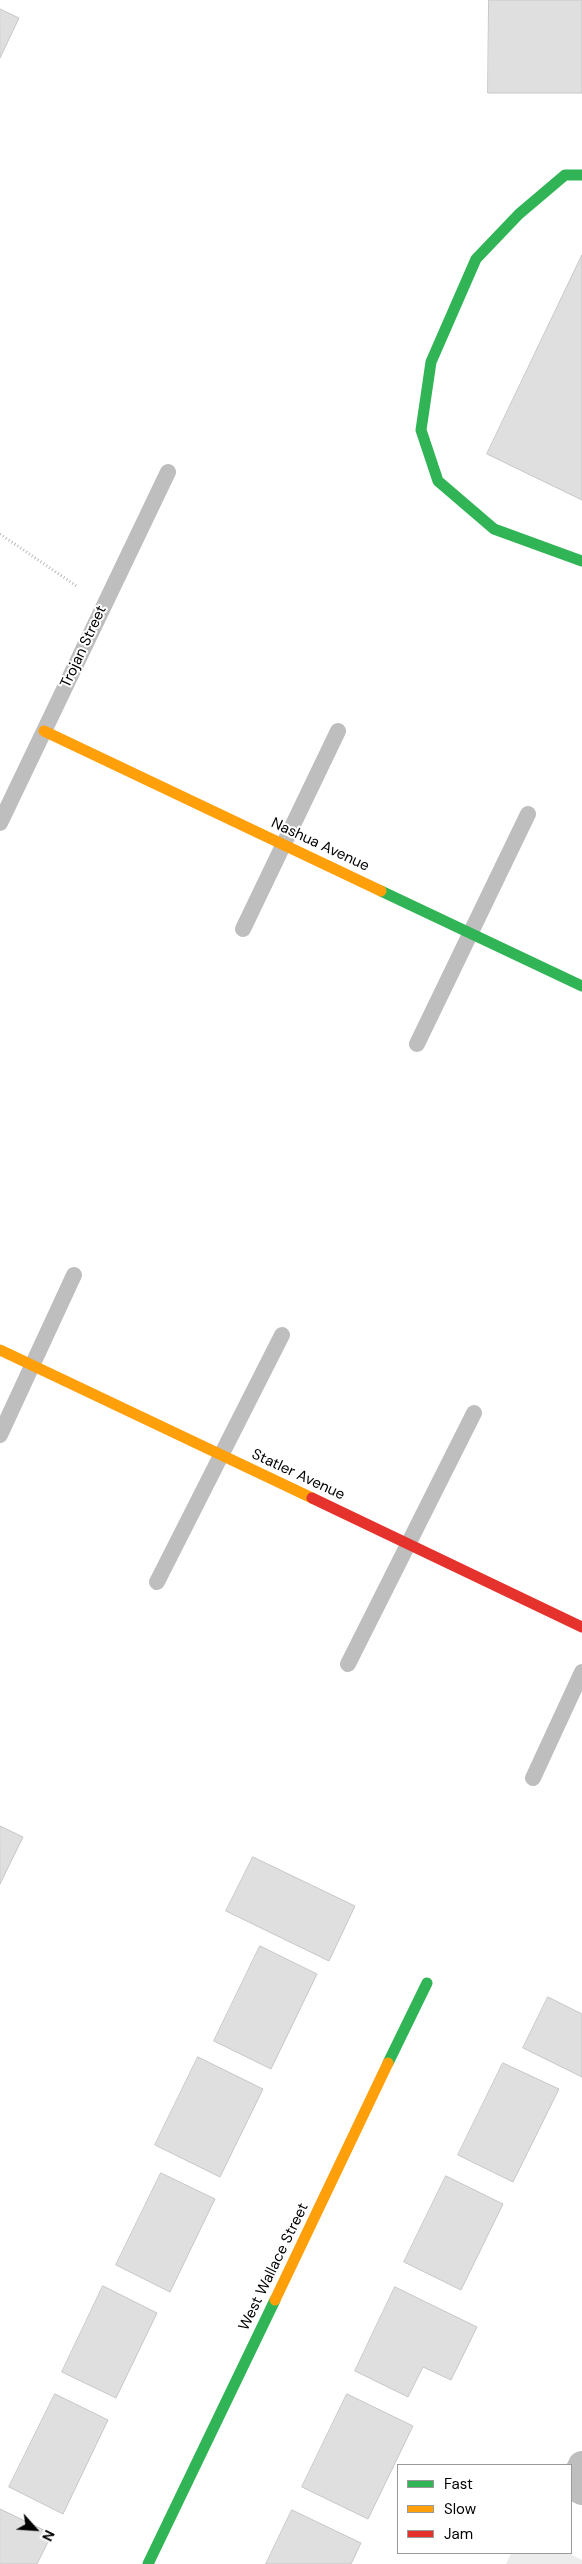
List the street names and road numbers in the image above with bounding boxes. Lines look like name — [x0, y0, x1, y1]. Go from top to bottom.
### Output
street label: Trojan Street — [57, 603, 111, 691]
street label: Nashua Avenue — [268, 814, 372, 876]
street label: Statler Avenue — [249, 1446, 347, 1504]
street label: West Wallace Street — [235, 2200, 313, 2334]

